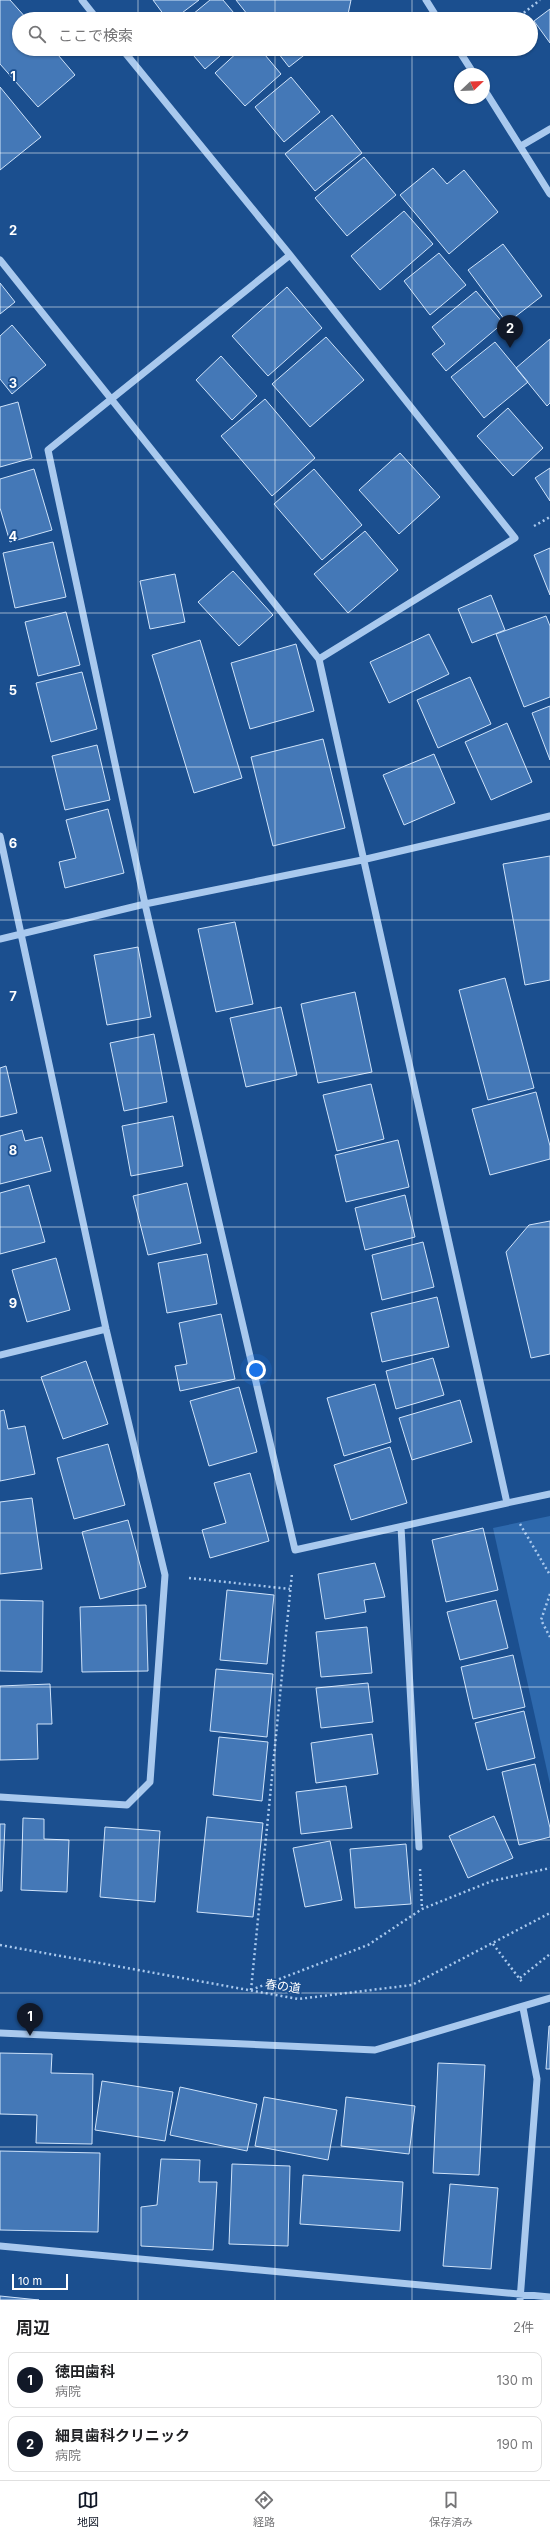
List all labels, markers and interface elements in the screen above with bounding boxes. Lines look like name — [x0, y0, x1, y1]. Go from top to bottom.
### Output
search box — [12, 12, 538, 56]
icon: search — [26, 23, 48, 45]
text: ここで検索 — [58, 26, 133, 45]
text: 1 — [10, 68, 16, 84]
north arrow — [454, 68, 490, 104]
text: 2 — [9, 222, 17, 238]
pin: 2 — [497, 315, 523, 348]
text: 3 — [9, 375, 17, 391]
text: 4 — [9, 528, 18, 544]
text: 5 — [9, 682, 17, 698]
text: 6 — [9, 835, 17, 851]
text: 7 — [9, 988, 17, 1004]
text: 8 — [9, 1142, 17, 1158]
text: 9 — [9, 1295, 17, 1311]
your location — [246, 1360, 266, 1380]
street label: 春の道 — [264, 1976, 302, 1996]
pin: 1 — [17, 2003, 43, 2036]
scale bar — [12, 2272, 68, 2291]
text: 10 m — [18, 2274, 42, 2288]
text: 周辺 — [16, 2318, 50, 2338]
text: 2件 — [513, 2319, 534, 2335]
text: 徳田歯科 — [55, 2362, 115, 2381]
text: 1 — [27, 2372, 33, 2388]
text: 130 m — [496, 2372, 533, 2388]
text: 病院 — [55, 2383, 81, 2399]
text: 細貝歯科クリニック — [55, 2426, 190, 2445]
text: 2 — [26, 2436, 34, 2452]
text: 190 m — [496, 2436, 533, 2452]
text: 病院 — [55, 2447, 81, 2463]
tab: 地図 — [77, 2489, 99, 2529]
tab: 経路 — [253, 2489, 275, 2529]
tab: 保存済み — [429, 2489, 473, 2529]

